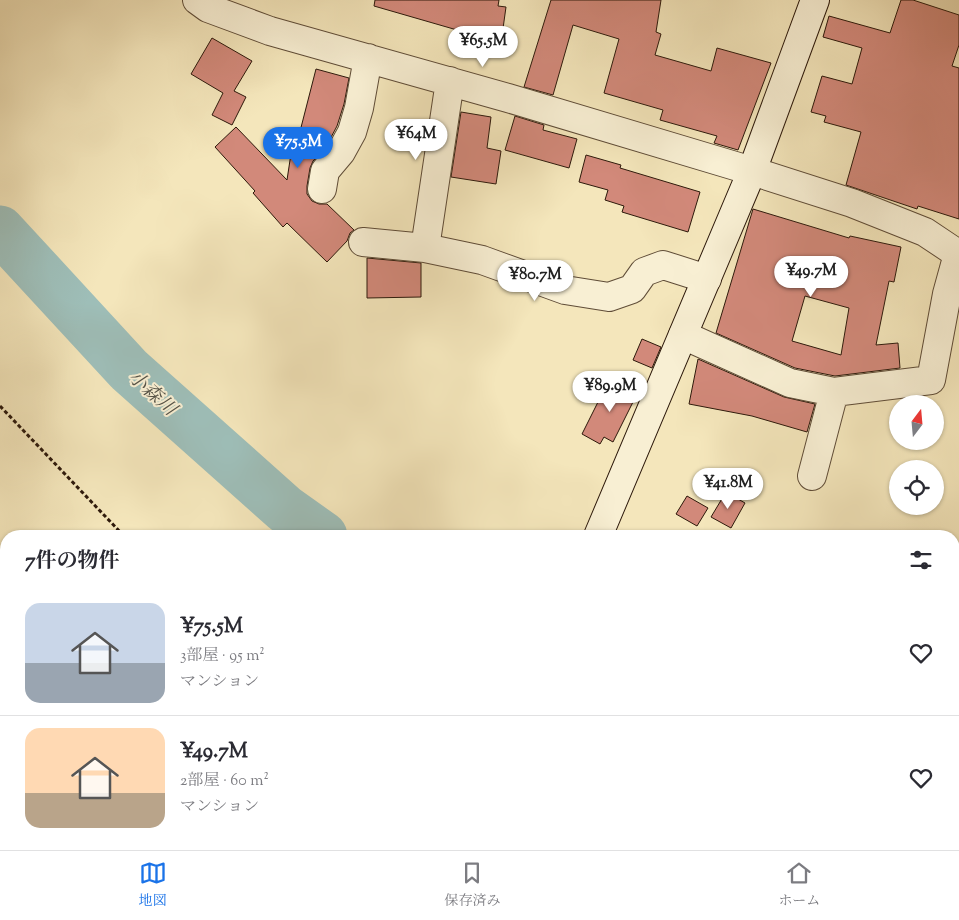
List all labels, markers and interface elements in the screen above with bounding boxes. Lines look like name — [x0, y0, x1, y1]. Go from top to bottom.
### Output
pin: ¥65.5M — [442, 26, 524, 68]
text: ¥65.5M — [459, 30, 507, 53]
pin: ¥64M — [386, 119, 446, 161]
text: ¥64M — [395, 123, 437, 146]
pin: ¥75.5M — [257, 126, 339, 169]
text: ¥75.5M — [274, 131, 322, 154]
pin: ¥49.7M — [770, 256, 852, 298]
pin: ¥80.7M — [494, 260, 576, 302]
text: ¥49.7M — [785, 260, 837, 283]
text: ¥80.7M — [508, 264, 562, 287]
water label: 小森川 — [121, 365, 183, 424]
pin: ¥89.9M — [569, 370, 651, 413]
text: ¥89.9M — [583, 375, 637, 398]
north arrow — [889, 395, 944, 450]
map controls — [889, 395, 944, 515]
button: locate — [889, 460, 944, 515]
pin: ¥41.8M — [687, 468, 769, 510]
text: ¥41.8M — [703, 472, 753, 495]
icon: filters — [907, 546, 935, 574]
text: 7件の物件 — [25, 547, 120, 577]
text: ¥75.5M — [180, 612, 243, 642]
icon: home — [65, 623, 125, 683]
icon: heart — [907, 639, 935, 667]
text: 3部屋 · 95 m² — [180, 645, 265, 668]
text: マンション — [180, 671, 259, 694]
text: ¥49.7M — [180, 737, 248, 767]
icon: home — [65, 748, 125, 808]
icon: heart — [907, 764, 935, 792]
text: 2部屋 · 60 m² — [180, 770, 269, 793]
text: マンション — [180, 796, 259, 819]
tab: 地図 — [139, 859, 167, 912]
tab: 保存済み — [444, 859, 500, 912]
tab: ホーム — [778, 859, 820, 912]

